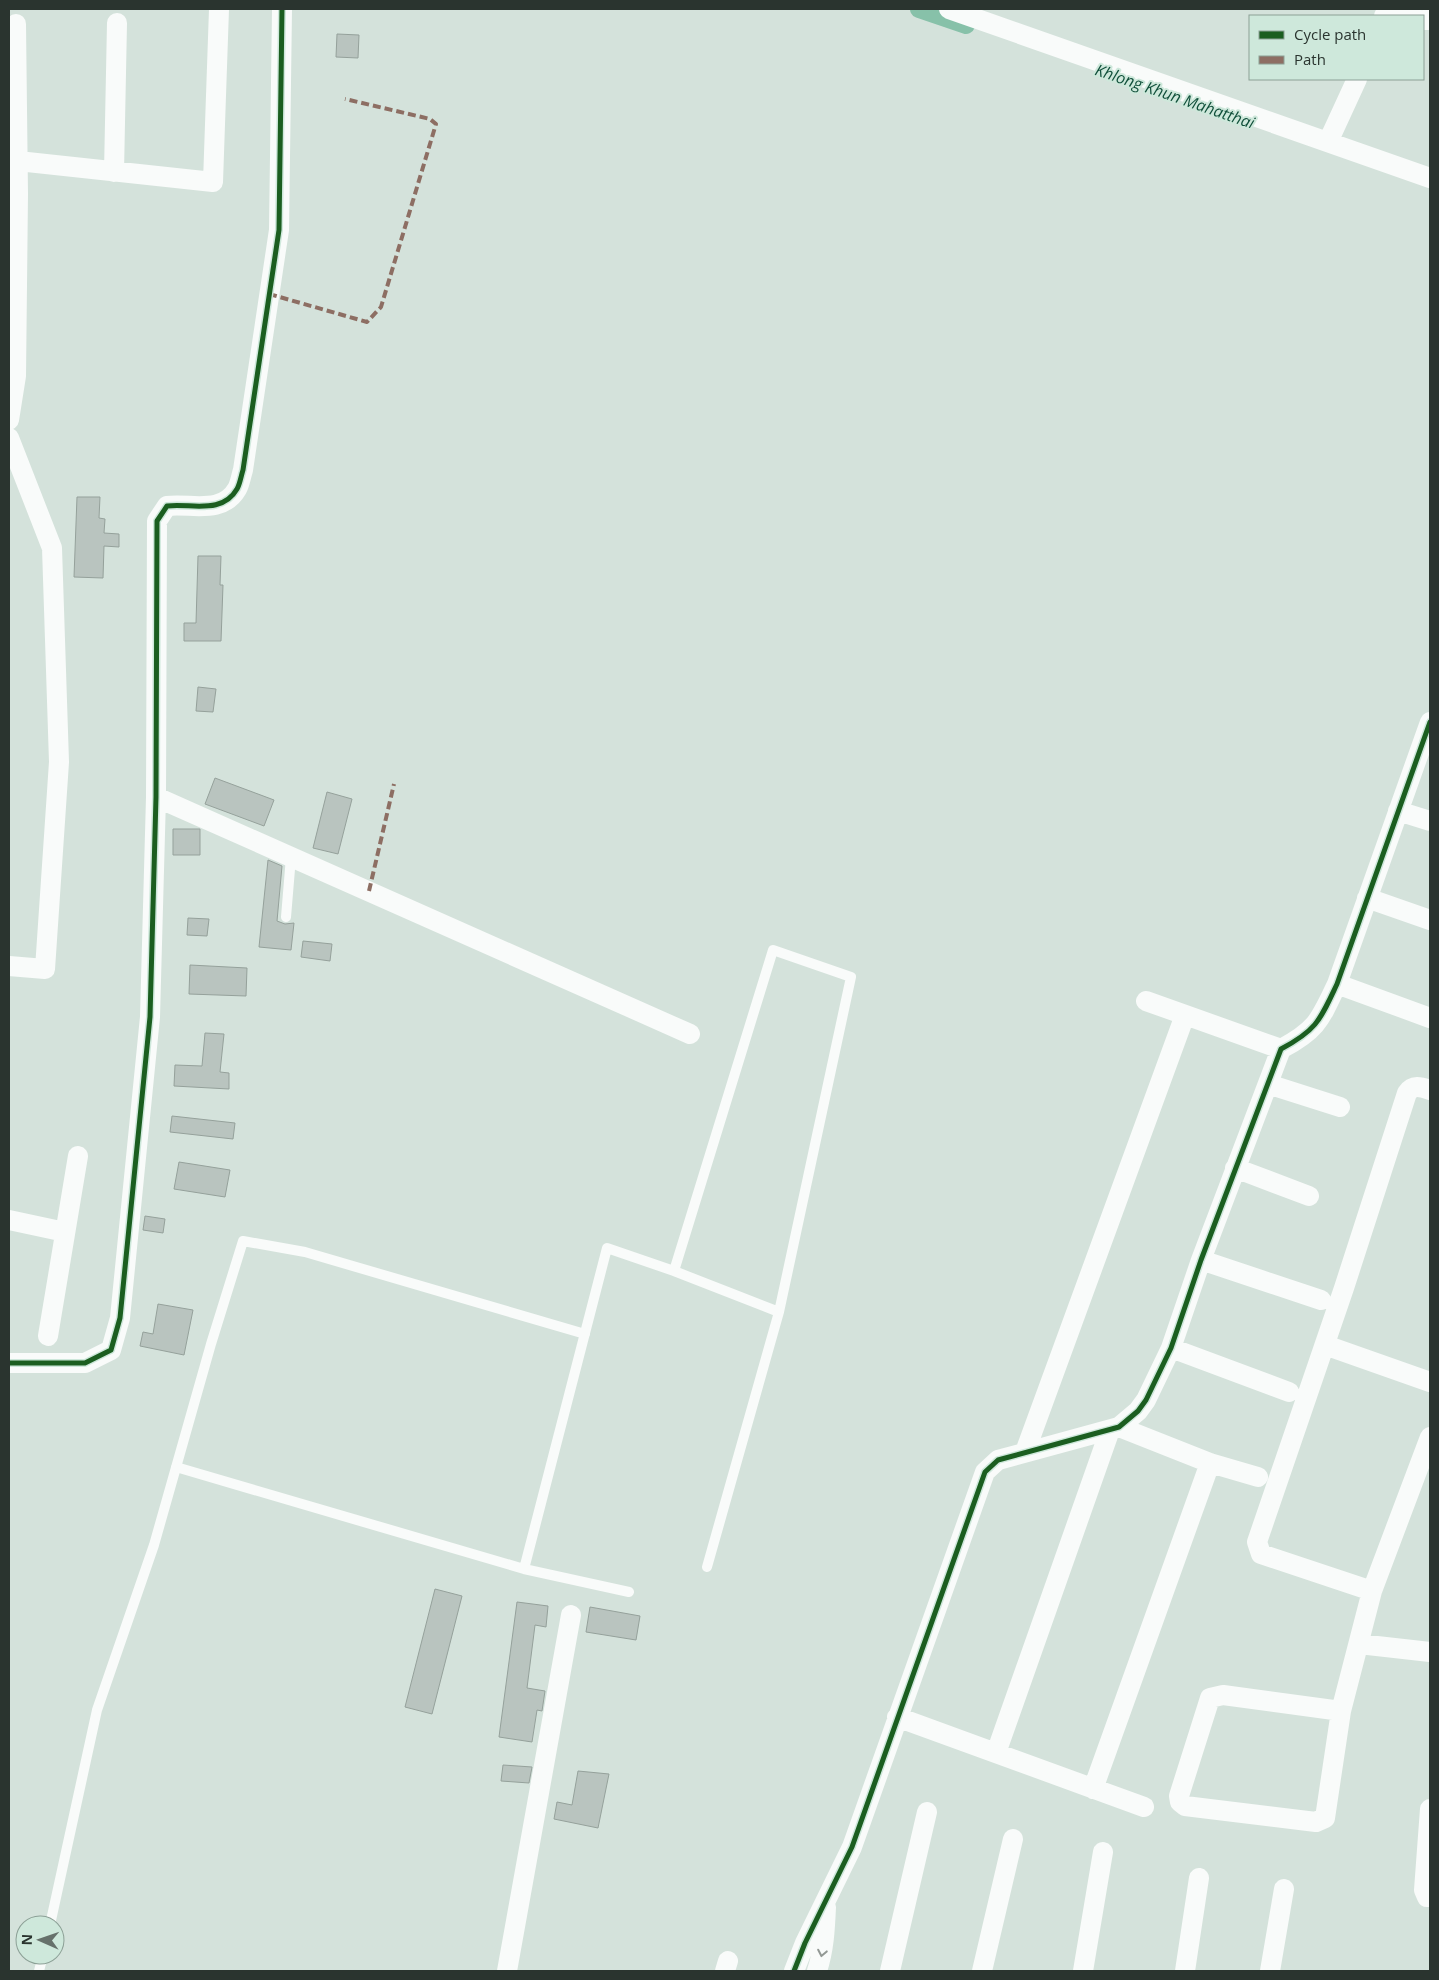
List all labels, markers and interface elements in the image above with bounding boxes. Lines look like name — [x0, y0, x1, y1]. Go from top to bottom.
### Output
legend — [1249, 15, 1424, 80]
text: Cycle path — [1294, 24, 1366, 44]
text: Path — [1294, 49, 1326, 69]
water label: Khlong Khun Mahatthai — [1092, 58, 1259, 134]
north arrow — [15, 1915, 65, 1965]
text: N — [17, 1934, 36, 1946]
one-way arrow — [817, 1949, 828, 1958]

